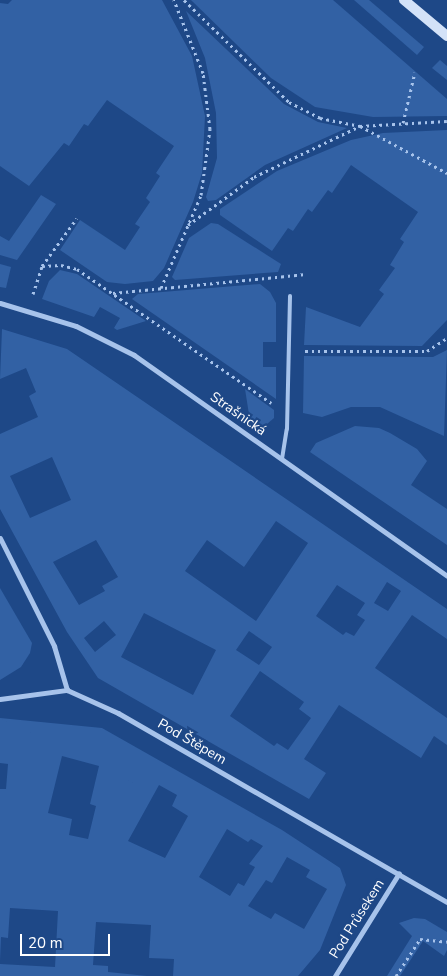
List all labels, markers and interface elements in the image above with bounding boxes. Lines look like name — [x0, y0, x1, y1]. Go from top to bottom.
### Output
street label: Strašnická — [207, 389, 269, 439]
street label: Pod Štěpem — [155, 716, 229, 768]
street label: Pod Průsekem — [326, 876, 388, 962]
scale bar — [22, 924, 112, 956]
text: 20 m — [28, 933, 63, 953]

